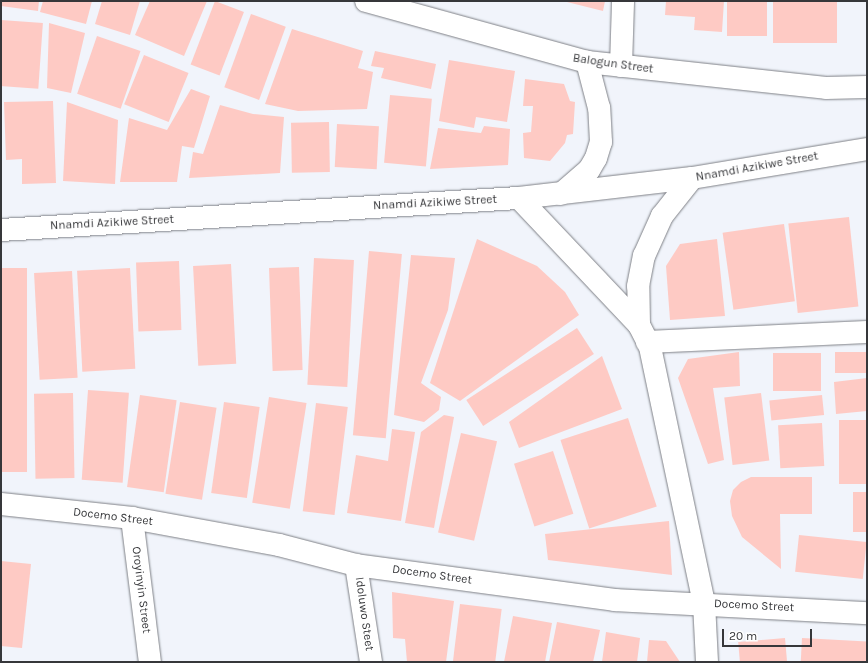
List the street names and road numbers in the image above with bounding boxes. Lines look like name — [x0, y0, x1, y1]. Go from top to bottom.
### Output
street label: Balogun Street — [572, 51, 654, 77]
street label: Nnamdi Azikiwe Street — [695, 149, 819, 185]
street label: Nnamdi Azikiwe Street — [373, 193, 497, 213]
street label: Nnamdi Azikiwe Street — [50, 213, 174, 233]
street label: Docemo Street — [72, 505, 154, 529]
street label: Oroyinyin Street — [129, 546, 153, 634]
street label: Docemo Street — [391, 562, 473, 588]
street label: Idoluwo Steet — [352, 576, 376, 652]
street label: Docemo Street — [713, 597, 795, 615]

